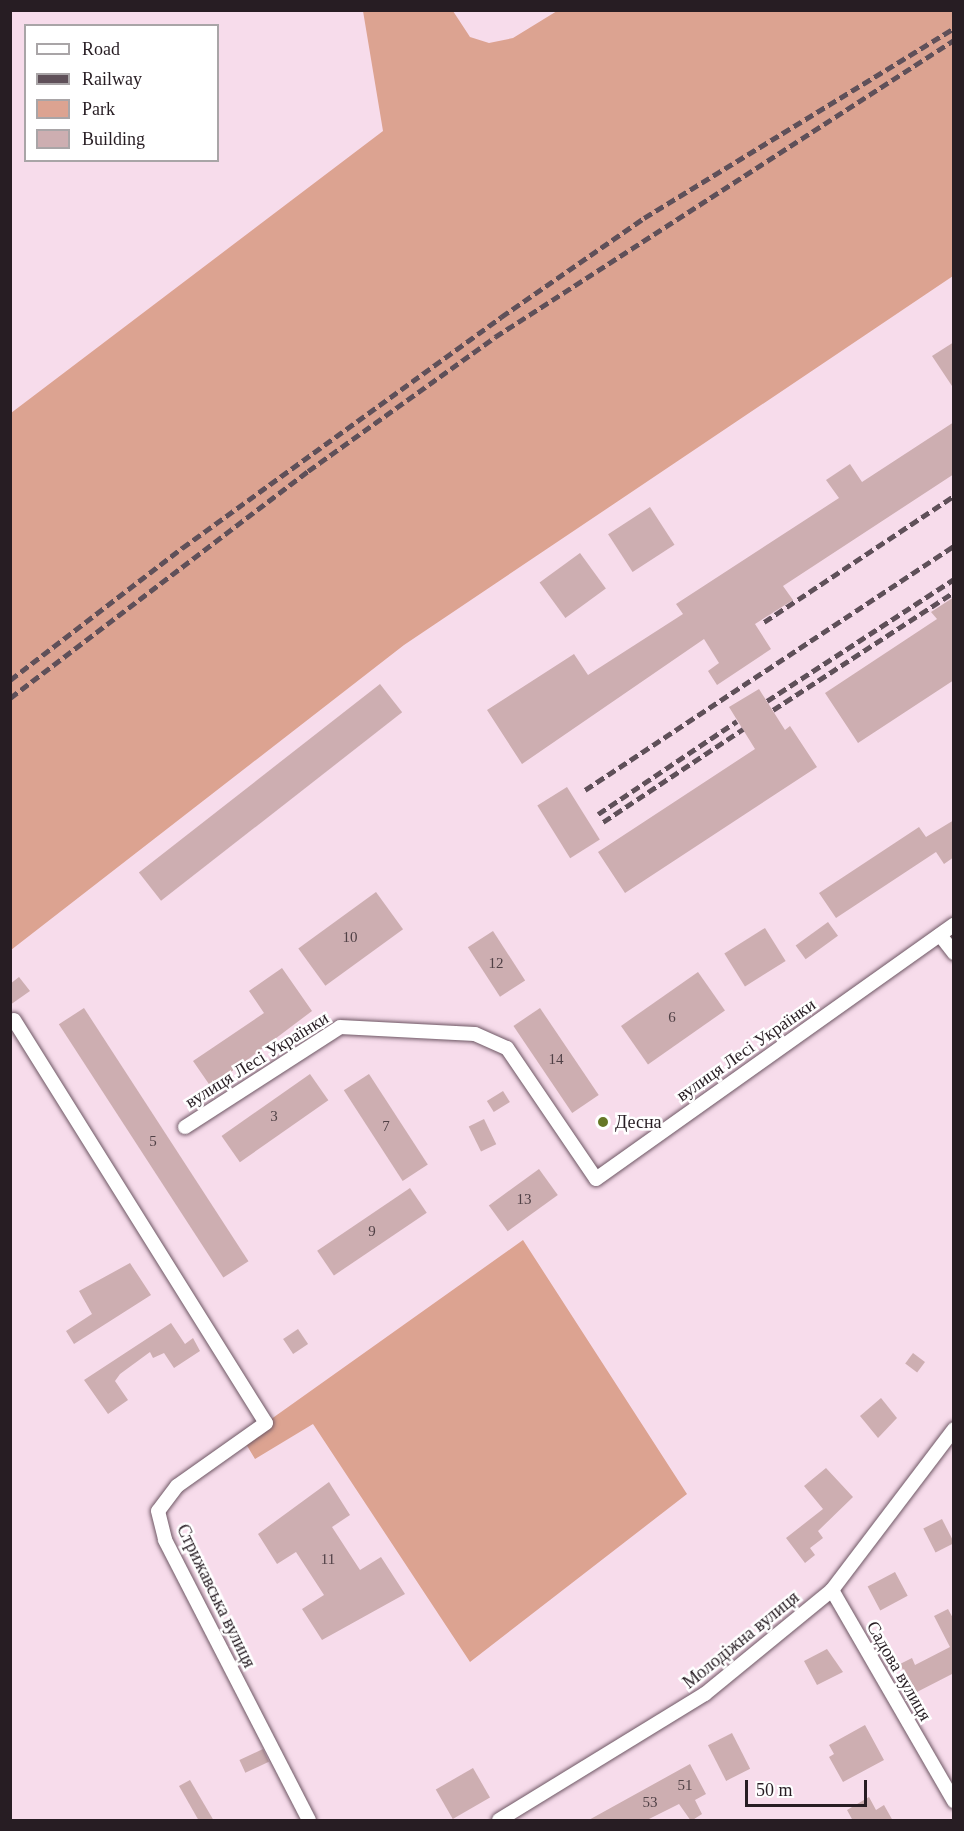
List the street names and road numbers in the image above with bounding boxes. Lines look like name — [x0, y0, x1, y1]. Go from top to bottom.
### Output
street label: вулиця Лесі Українки — [672, 994, 820, 1106]
street label: вулиця Лесі Українки — [181, 1007, 333, 1113]
street label: Стрижавська вулиця — [172, 1521, 260, 1671]
street label: Молодіжна вулиця — [679, 1587, 803, 1693]
street label: Садова вулиця — [862, 1617, 936, 1725]

